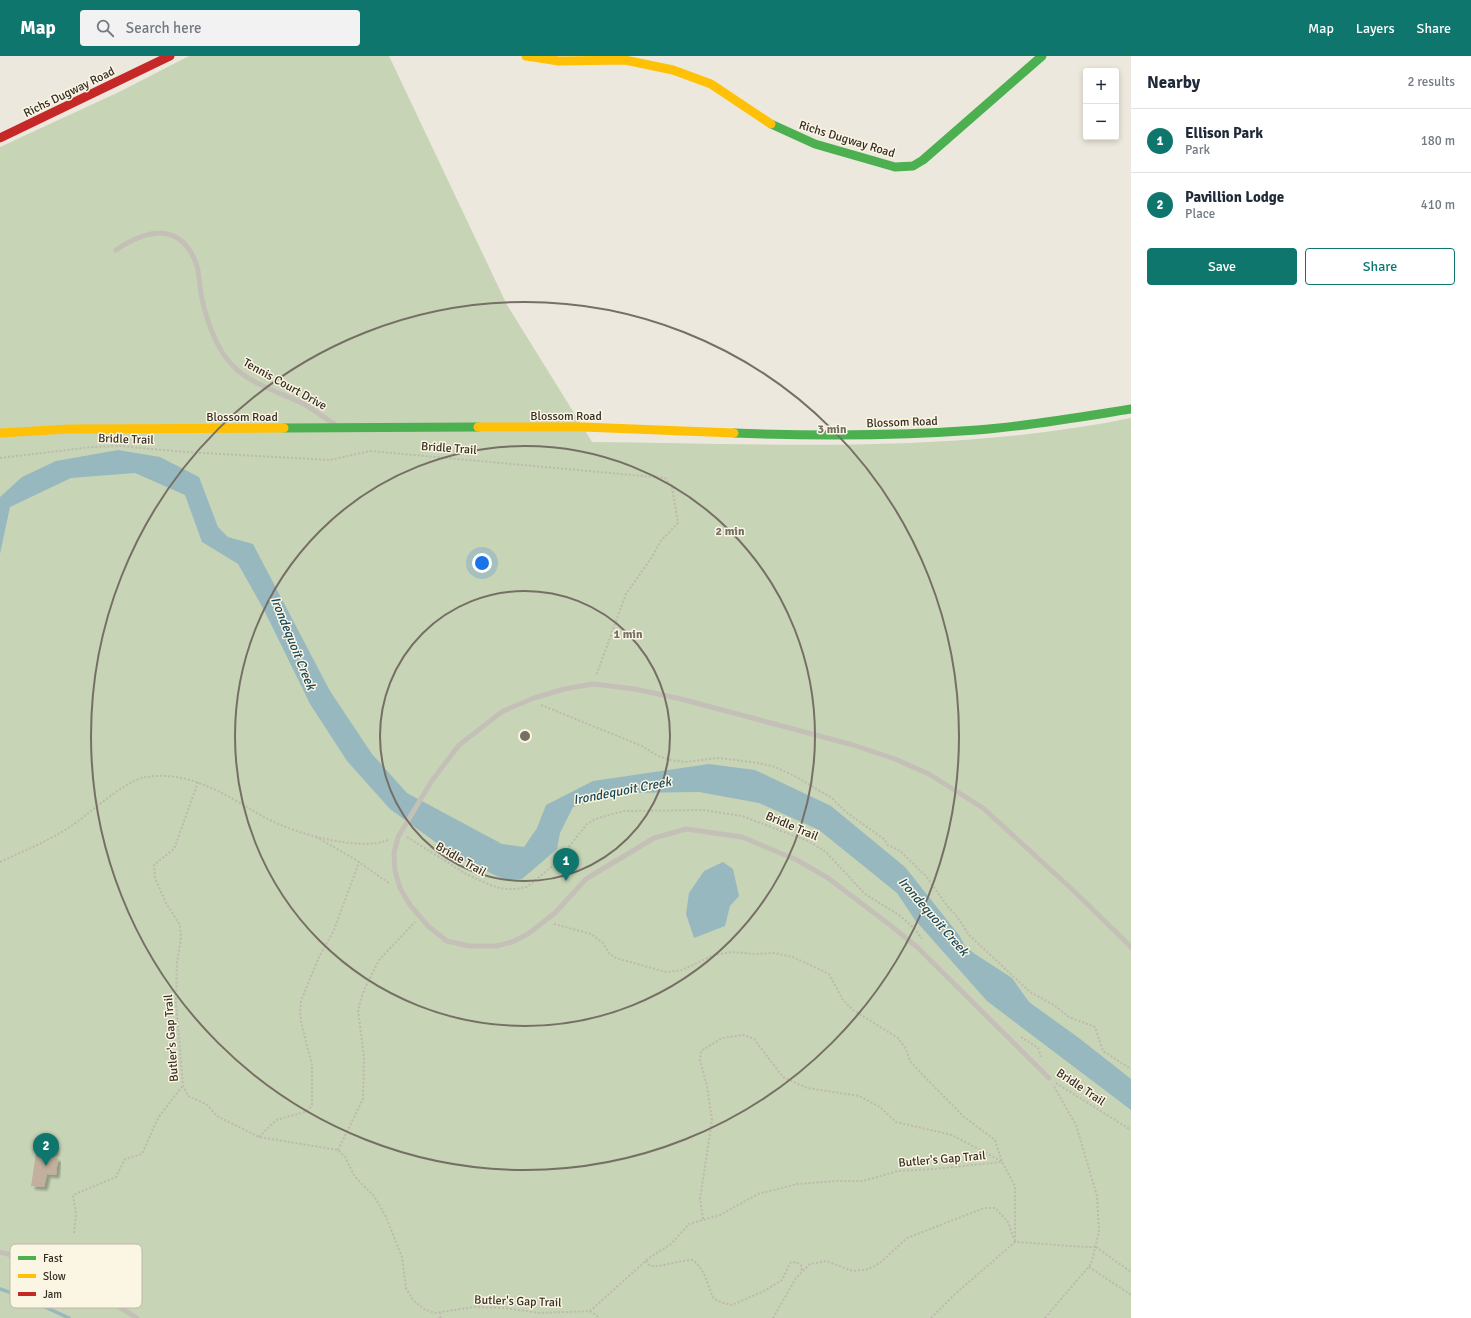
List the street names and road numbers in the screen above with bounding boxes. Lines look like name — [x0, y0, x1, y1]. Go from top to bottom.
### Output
street label: Richs Dugway Road — [21, 64, 117, 121]
street label: Richs Dugway Road — [797, 118, 897, 161]
street label: Tennis Court Drive — [240, 355, 329, 414]
street label: Blossom Road — [530, 409, 602, 424]
street label: Blossom Road — [206, 410, 278, 425]
street label: Blossom Road — [866, 414, 938, 431]
street label: Bridle Trail — [98, 431, 155, 448]
street label: Bridle Trail — [421, 439, 478, 458]
street label: Bridle Trail — [763, 809, 821, 844]
street label: Bridle Trail — [433, 839, 489, 880]
street label: Butler's Gap Trail — [161, 993, 182, 1082]
street label: Bridle Trail — [1053, 1066, 1108, 1110]
street label: Butler's Gap Trail — [898, 1148, 987, 1171]
street label: Butler's Gap Trail — [474, 1292, 562, 1311]

